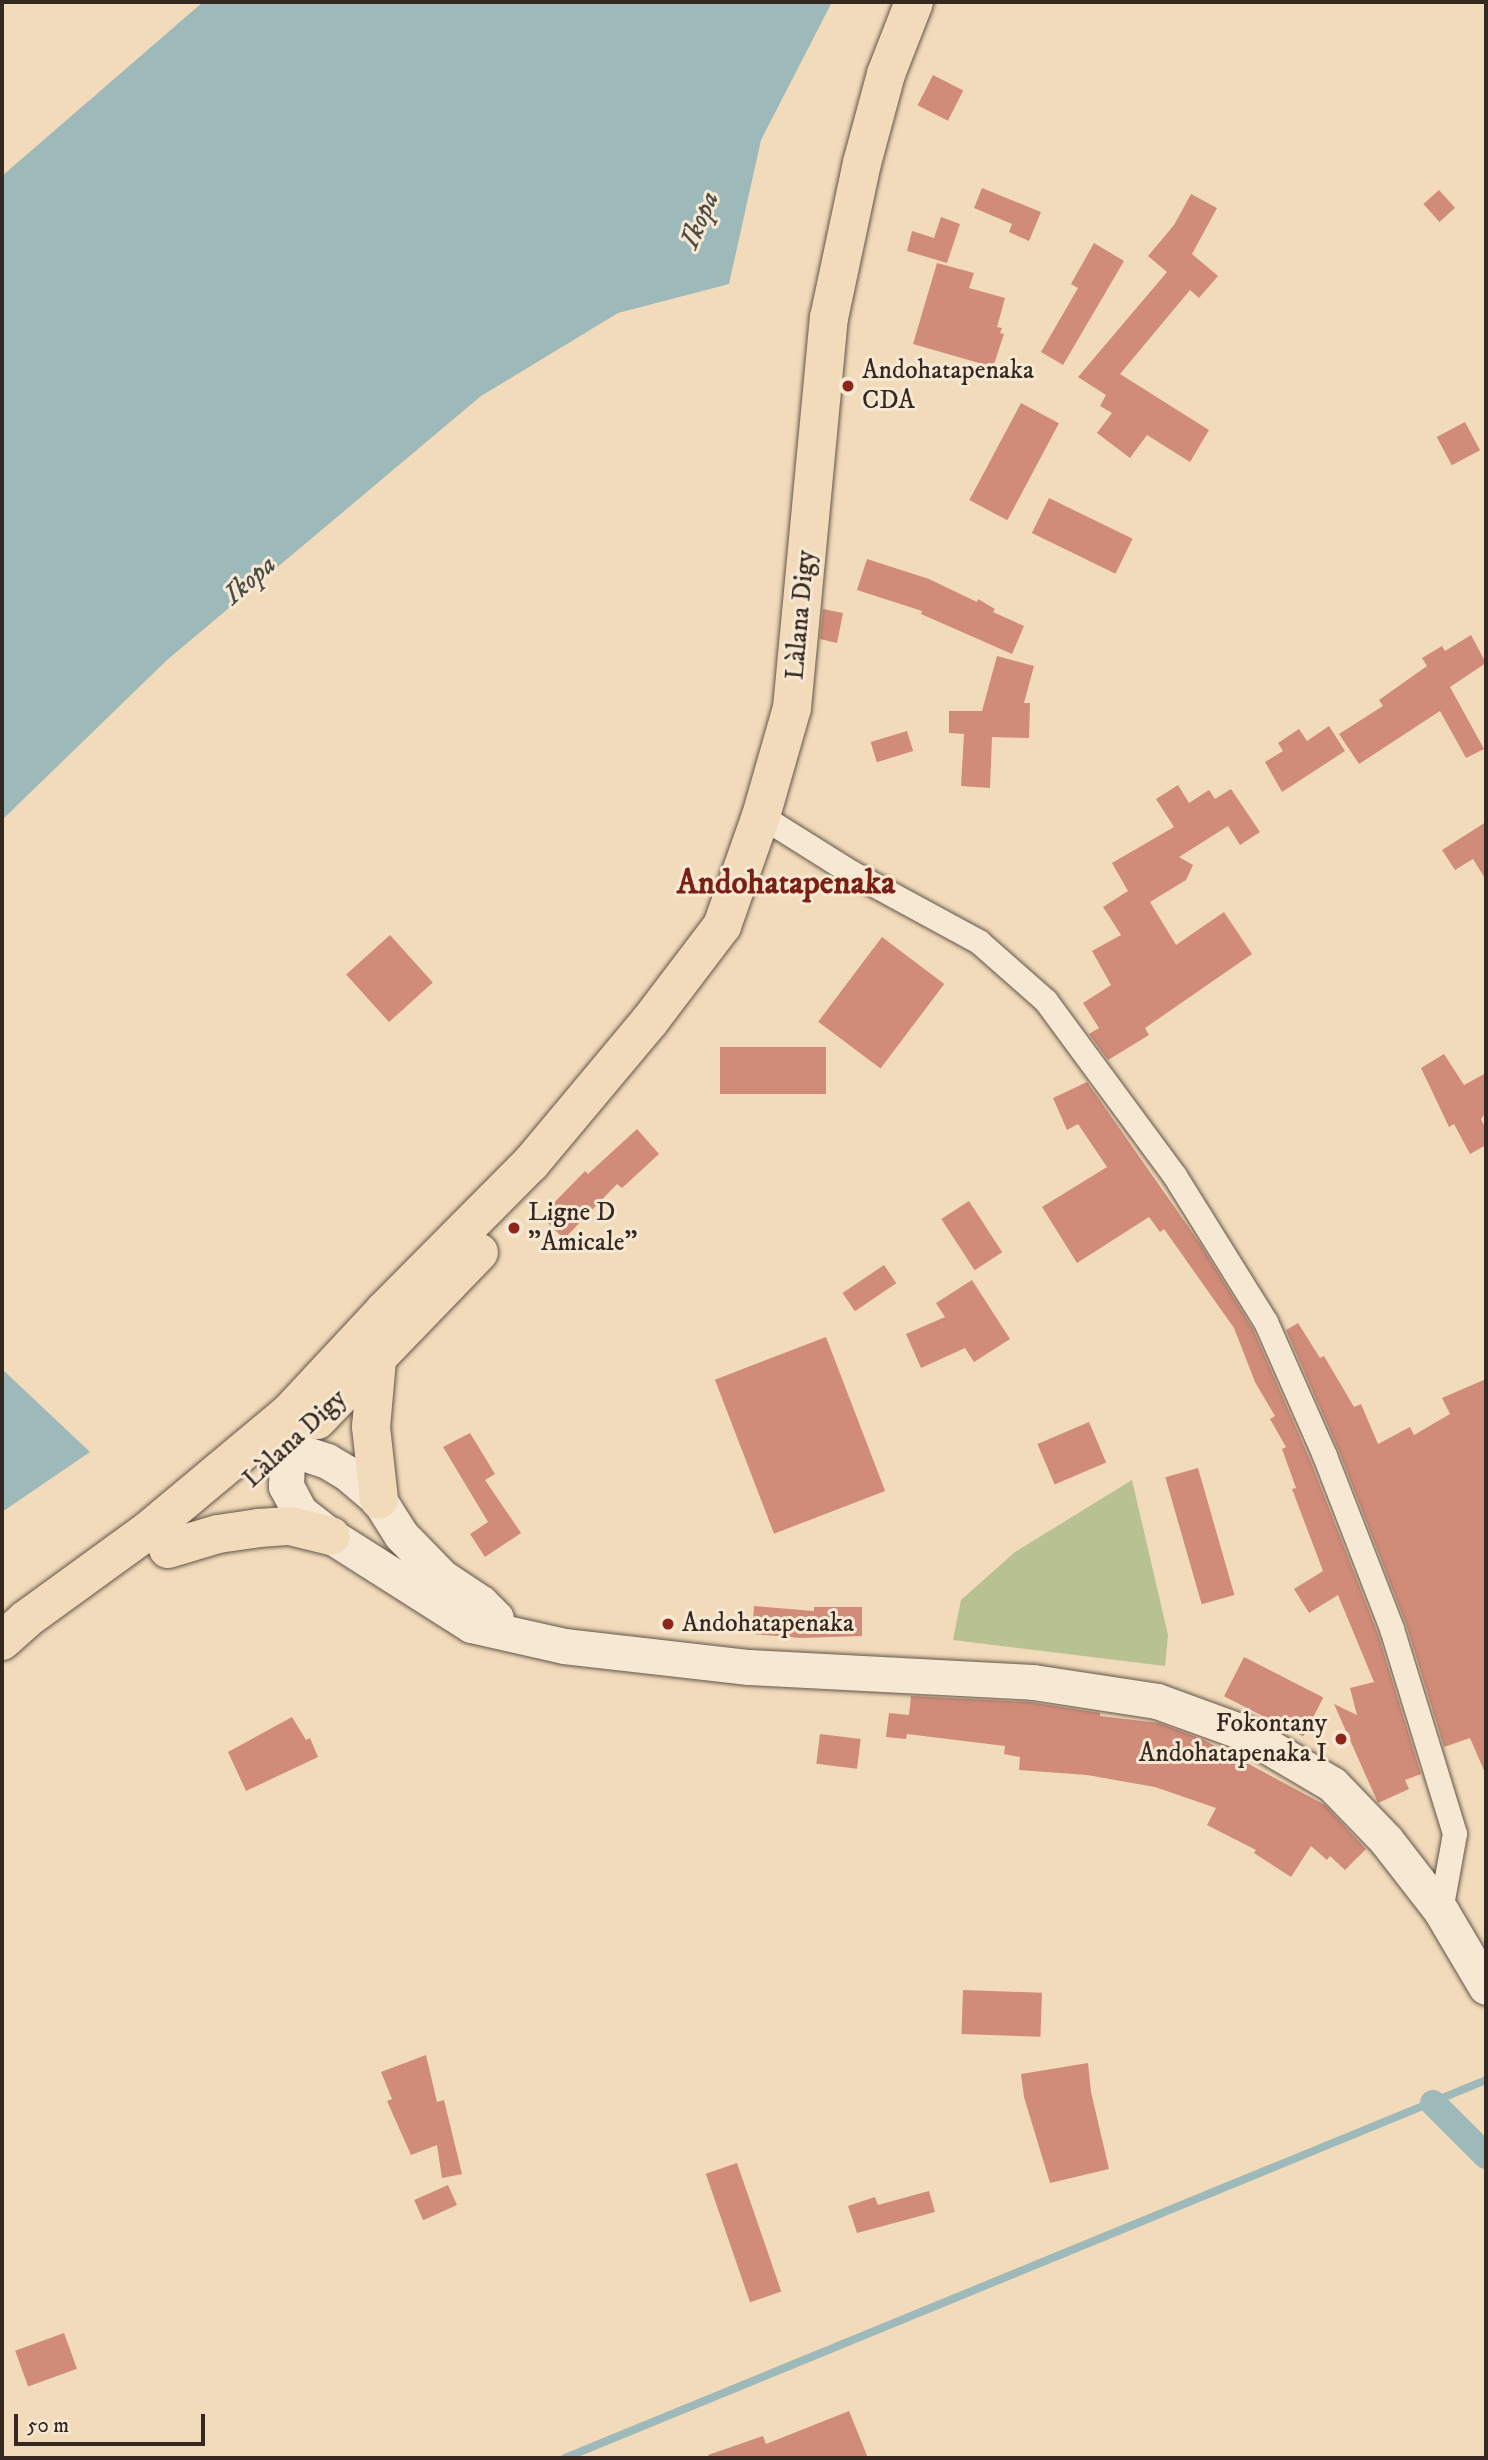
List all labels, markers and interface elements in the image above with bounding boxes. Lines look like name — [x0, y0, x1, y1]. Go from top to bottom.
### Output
water label: Ikopa — [673, 186, 727, 254]
place label: Andohatapenaka CDA — [862, 355, 1034, 416]
marker: Andohatapenaka CDA — [840, 378, 856, 394]
water label: Ikopa — [217, 548, 283, 612]
street label: Làlana Digy — [780, 549, 822, 681]
district label: Andohatapenaka — [677, 864, 895, 904]
place label: Ligne D "Amicale" — [528, 1197, 637, 1258]
marker: Ligne D "Amicale" — [506, 1220, 522, 1236]
street label: Làlana Digy — [237, 1383, 353, 1495]
place label: Andohatapenaka — [682, 1608, 854, 1640]
marker: Andohatapenaka — [660, 1616, 676, 1632]
place label: Fokontany Andohatapenaka I — [1139, 1708, 1327, 1770]
marker: Fokontany Andohatapenaka I — [1333, 1731, 1349, 1747]
scale bar — [18, 2400, 208, 2444]
text: 50 m — [27, 2413, 69, 2439]

